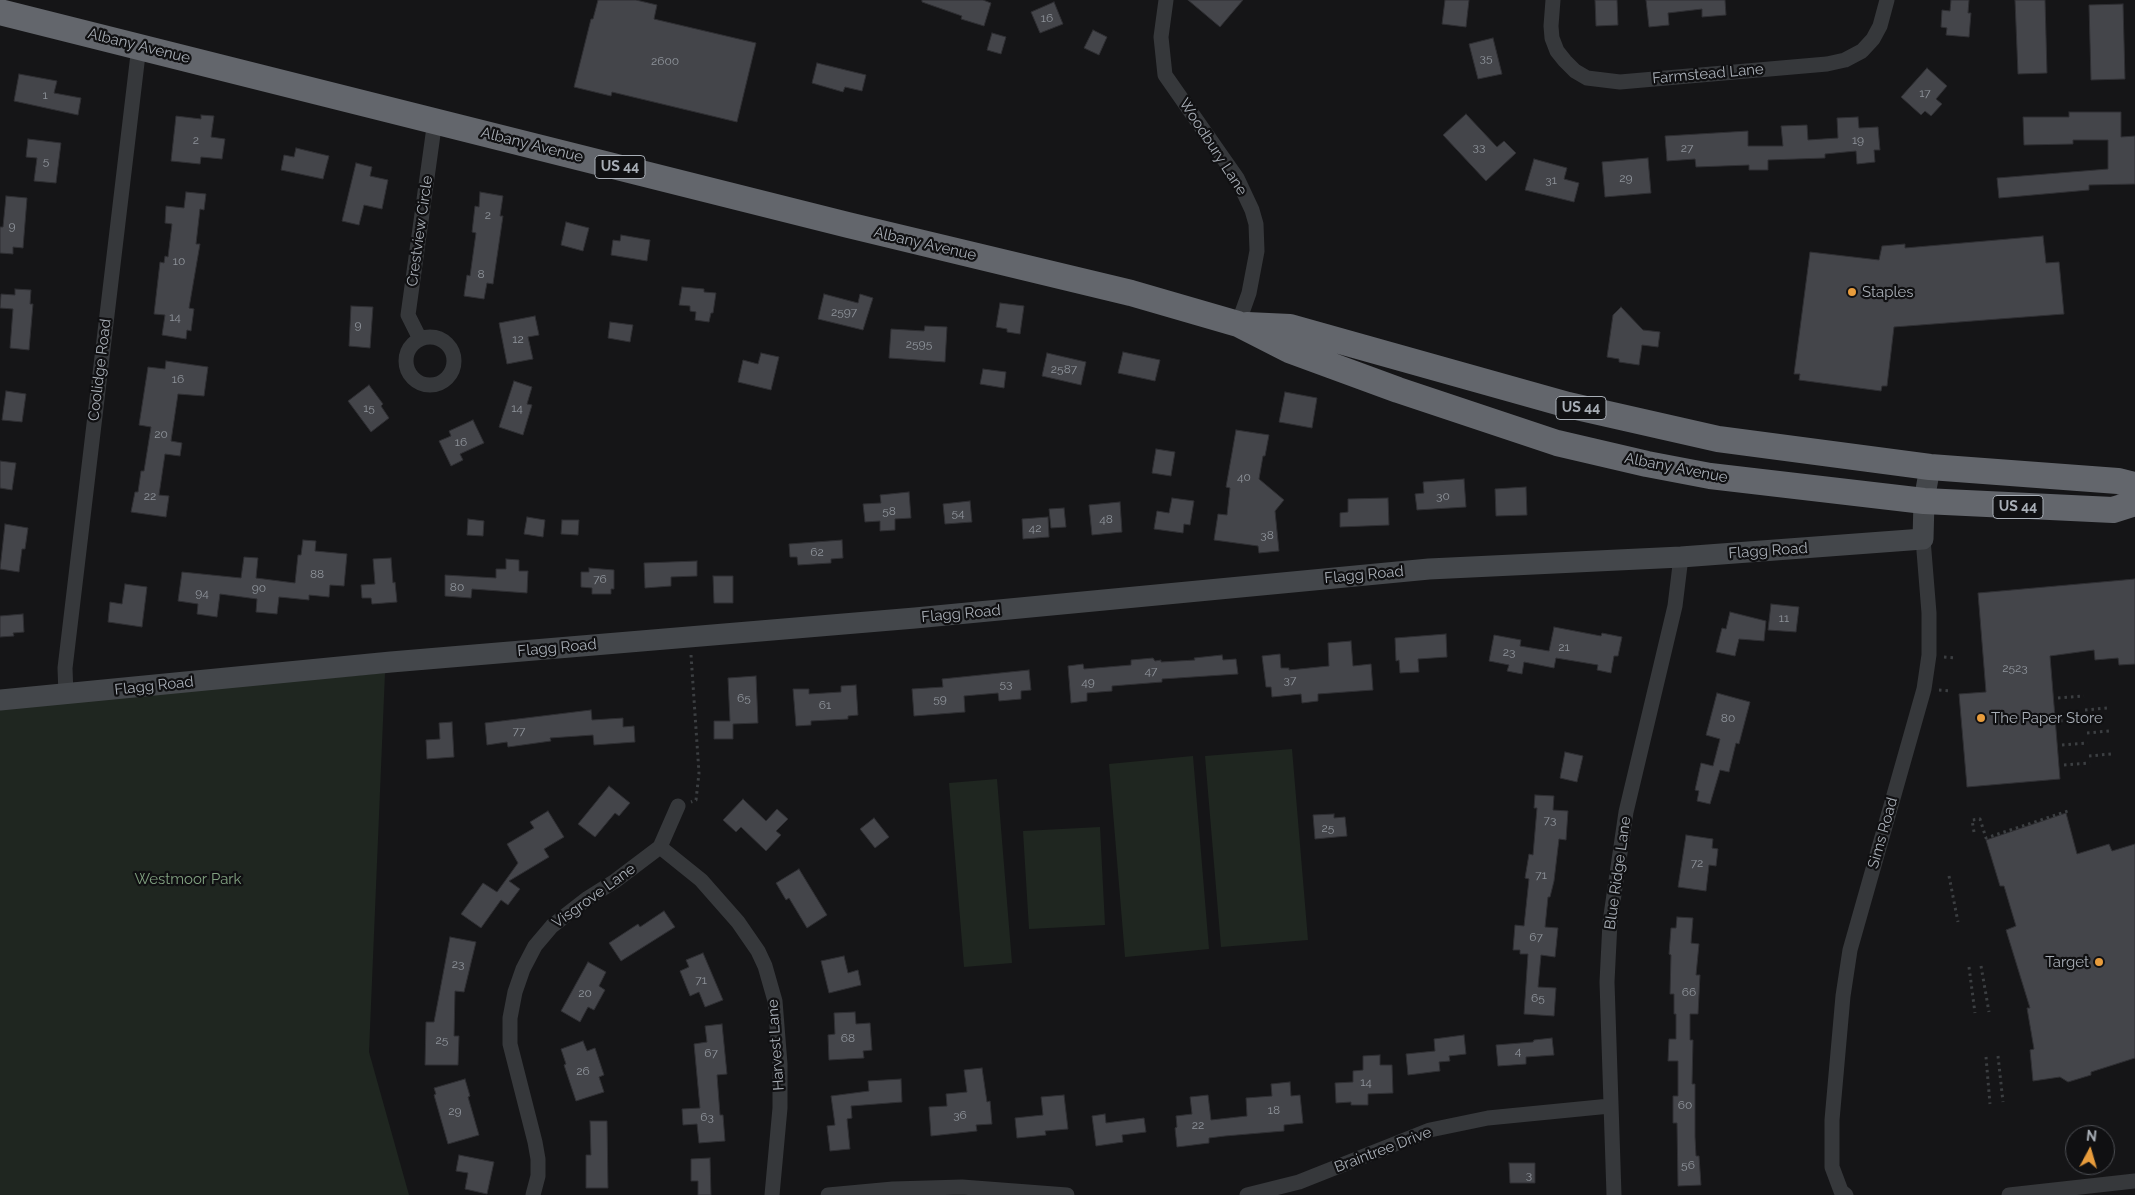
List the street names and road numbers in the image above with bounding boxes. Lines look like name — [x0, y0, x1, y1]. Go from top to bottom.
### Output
street label: Albany Avenue — [86, 25, 192, 67]
street label: Farmstead Lane — [1652, 60, 1764, 88]
street label: Woodbury Lane — [1175, 95, 1251, 199]
street label: Albany Avenue — [479, 124, 585, 166]
road number: US 44 — [595, 156, 645, 178]
street label: Crestview Circle — [403, 174, 437, 288]
street label: Albany Avenue — [872, 223, 978, 265]
street label: Coolidge Road — [85, 318, 115, 422]
road number: US 44 — [1556, 396, 1606, 419]
street label: Albany Avenue — [1623, 449, 1729, 487]
road number: US 44 — [1993, 496, 2043, 518]
street label: Flagg Road — [1728, 539, 1808, 563]
street label: Flagg Road — [1324, 563, 1404, 587]
street label: Flagg Road — [921, 602, 1001, 626]
street label: Flagg Road — [517, 636, 597, 660]
street label: Flagg Road — [114, 673, 194, 699]
street label: Sims Road — [1864, 795, 1902, 871]
street label: Blue Ridge Lane — [1601, 815, 1635, 931]
street label: Visgrove Lane — [549, 860, 639, 932]
street label: Harvest Lane — [764, 999, 788, 1091]
street label: Braintree Drive — [1332, 1123, 1434, 1177]

